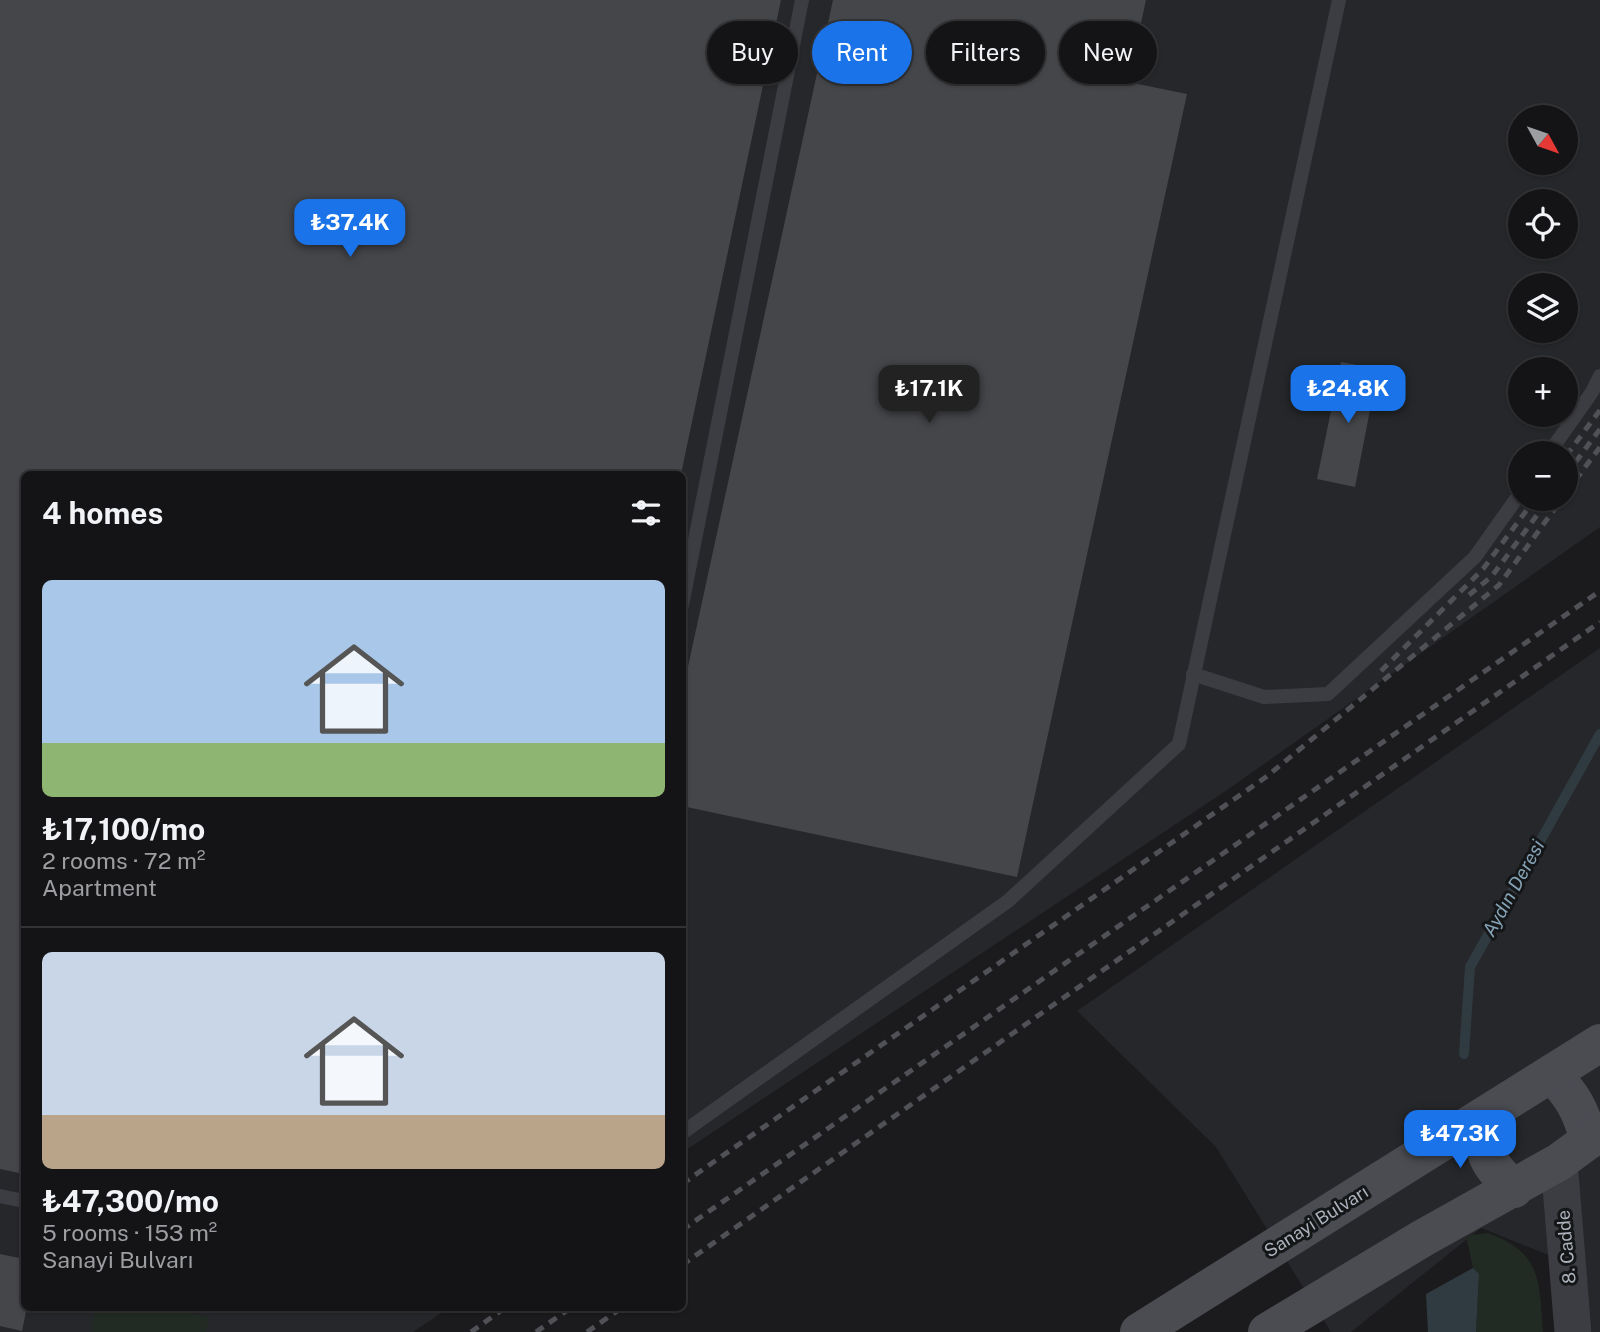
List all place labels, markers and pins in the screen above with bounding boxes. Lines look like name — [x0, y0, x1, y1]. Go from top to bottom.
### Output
pin: ₺37.4K — [293, 200, 407, 259]
pin: ₺17.1K — [872, 366, 986, 425]
pin: ₺24.8K — [1291, 366, 1405, 425]
pin: ₺47.3K — [1403, 1110, 1517, 1170]

